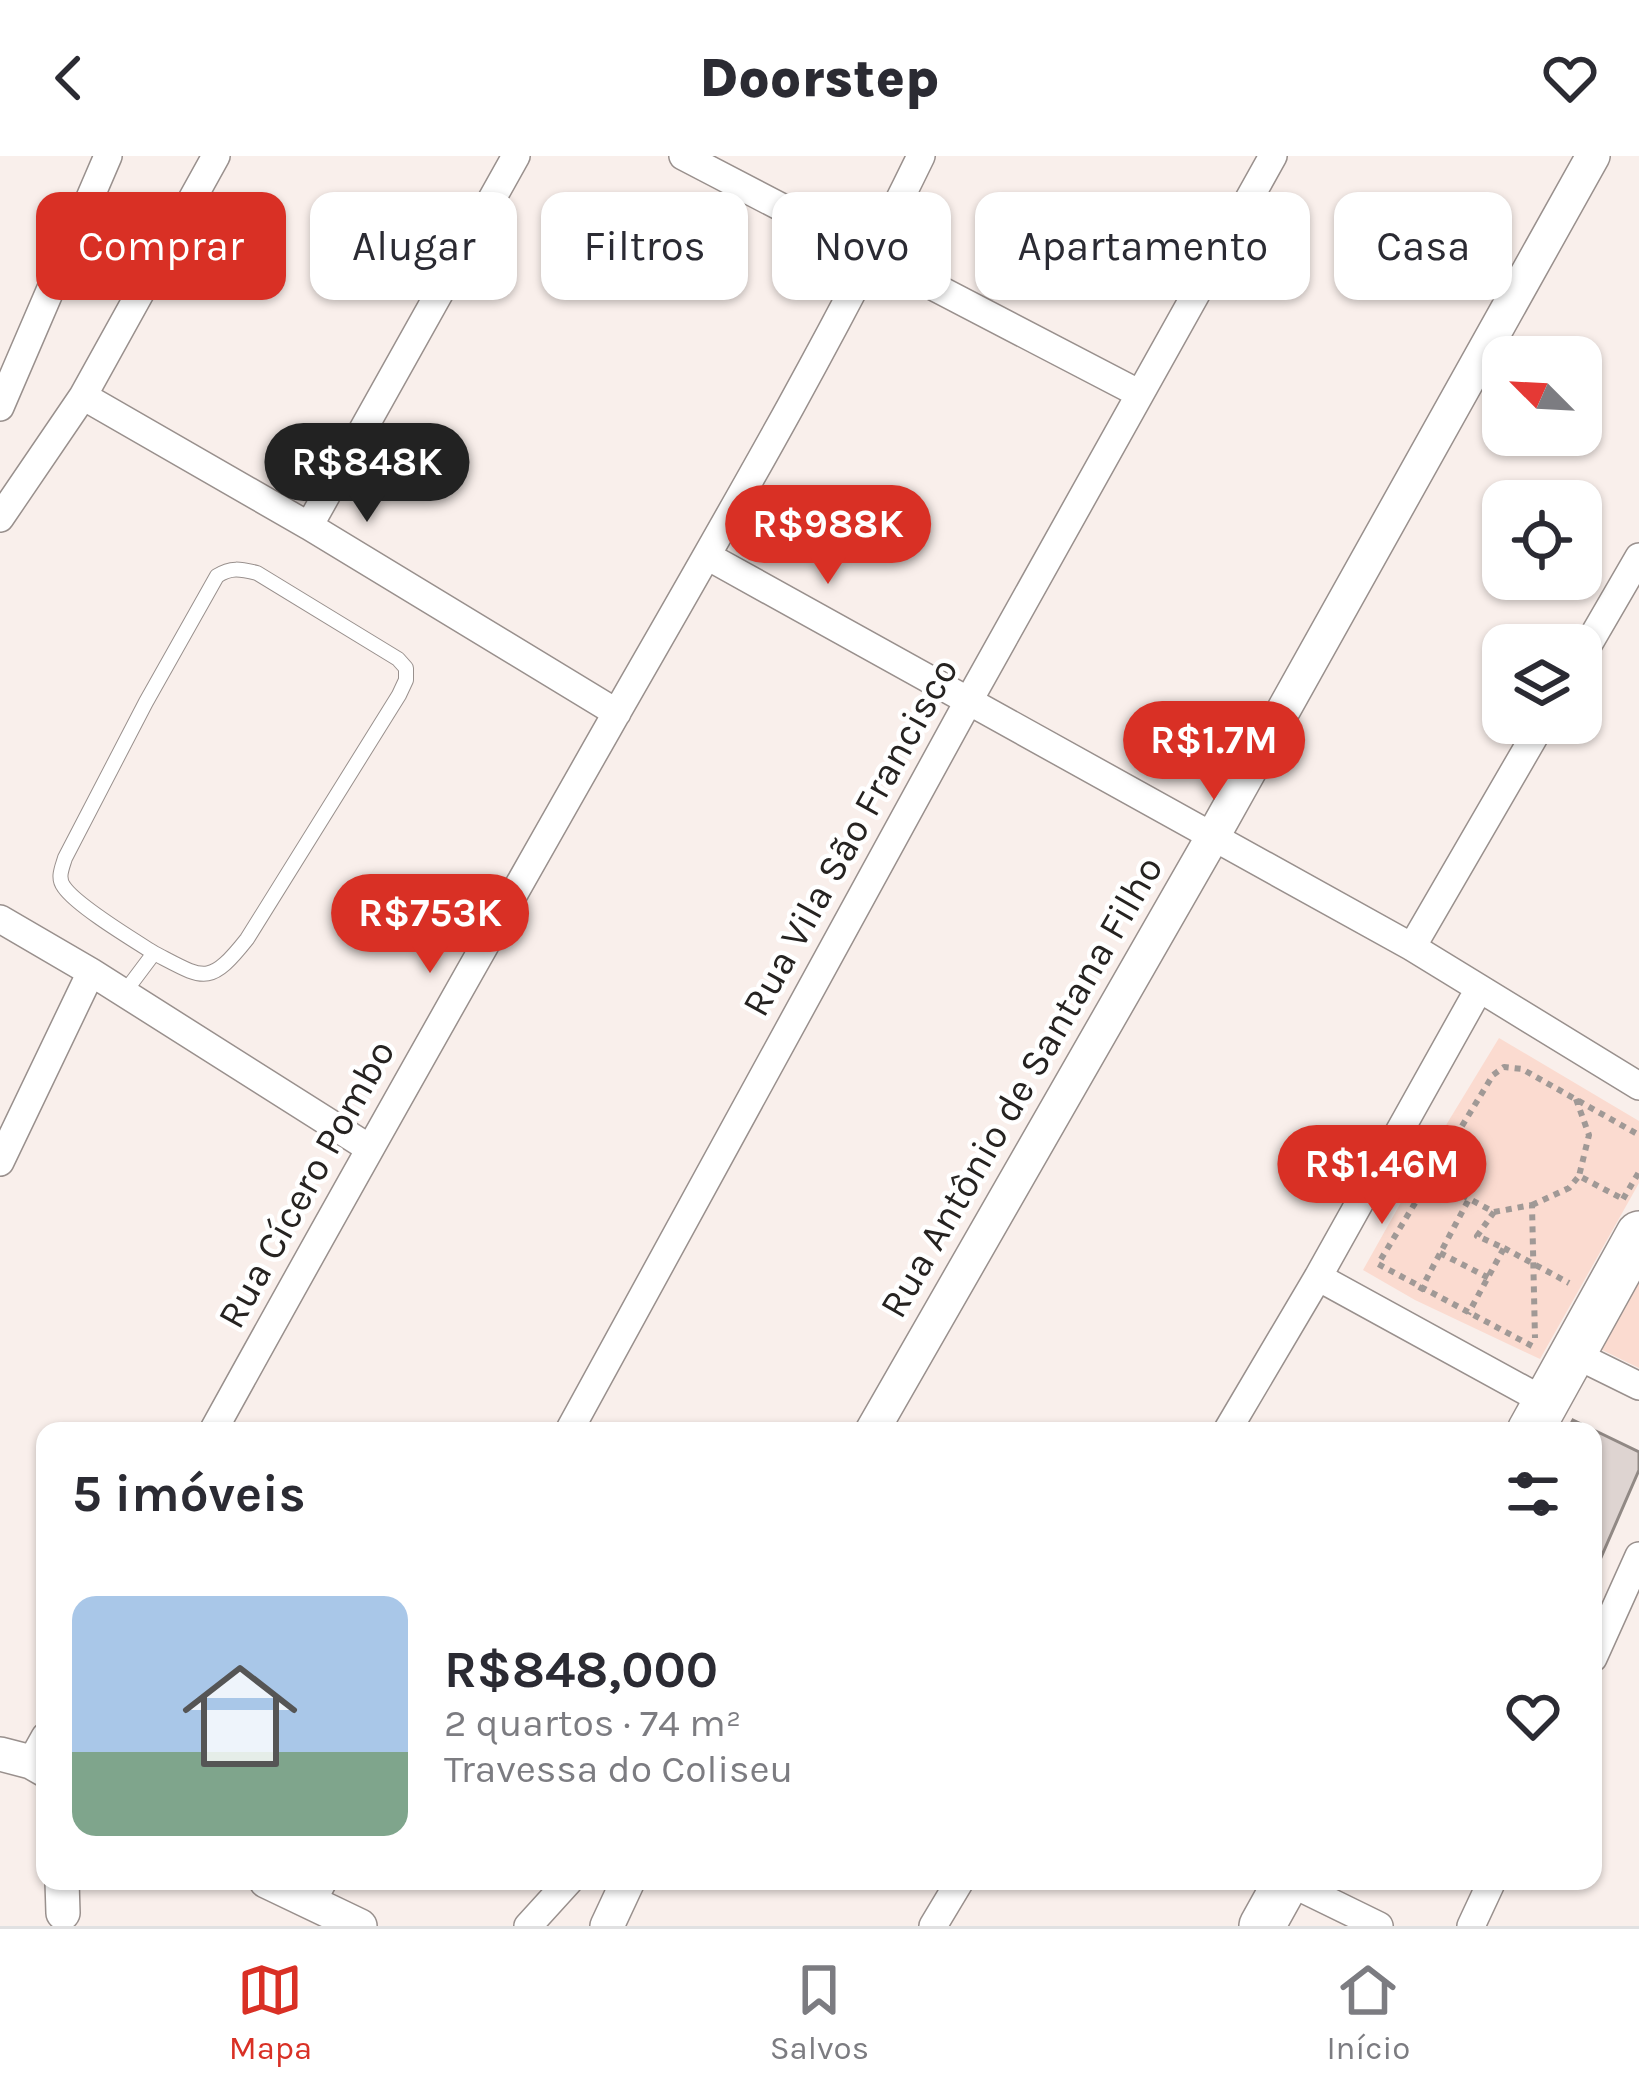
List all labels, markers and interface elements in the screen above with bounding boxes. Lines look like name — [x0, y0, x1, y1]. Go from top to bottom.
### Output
icon: back — [36, 45, 102, 111]
icon: heart — [1537, 45, 1603, 111]
text: Doorstep — [700, 46, 939, 110]
chip: Comprar — [36, 192, 286, 300]
chip: Alugar — [310, 192, 517, 300]
chip: Filtros — [541, 192, 748, 300]
chip: Novo — [772, 192, 951, 300]
chip: Apartamento — [975, 192, 1310, 300]
chip: Casa — [1334, 192, 1512, 300]
north arrow — [1482, 336, 1602, 456]
map controls — [1482, 336, 1602, 744]
pin: R$848K — [269, 423, 465, 525]
text: R$848K — [291, 439, 443, 485]
button: locate — [1482, 480, 1602, 600]
pin: R$988K — [730, 485, 926, 587]
text: R$988K — [752, 501, 904, 547]
button: layers — [1482, 624, 1602, 744]
street label: Rua Vila São Francisco — [732, 650, 968, 1024]
pin: R$1.7M — [1116, 701, 1312, 803]
text: R$1.7M — [1150, 717, 1278, 763]
street label: Rua Antônio de Santana Filho — [870, 848, 1172, 1326]
pin: R$753K — [332, 874, 528, 976]
text: R$753K — [358, 890, 502, 936]
street label: Rua Cícero Pombo — [208, 1032, 404, 1336]
pin: R$1.46M — [1271, 1125, 1493, 1227]
text: R$1.46M — [1304, 1141, 1460, 1187]
icon: filters — [1500, 1461, 1566, 1527]
text: 5 imóveis — [72, 1464, 306, 1524]
text: R$848,000 — [444, 1640, 718, 1700]
icon: home — [168, 1644, 312, 1788]
icon: heart — [1500, 1683, 1566, 1749]
text: 2 quartos · 74 m² — [444, 1700, 741, 1746]
text: Travessa do Coliseu — [444, 1746, 793, 1792]
tab: Mapa — [229, 1957, 312, 2067]
tab: Salvos — [770, 1957, 869, 2067]
tab: Início — [1326, 1957, 1410, 2067]

